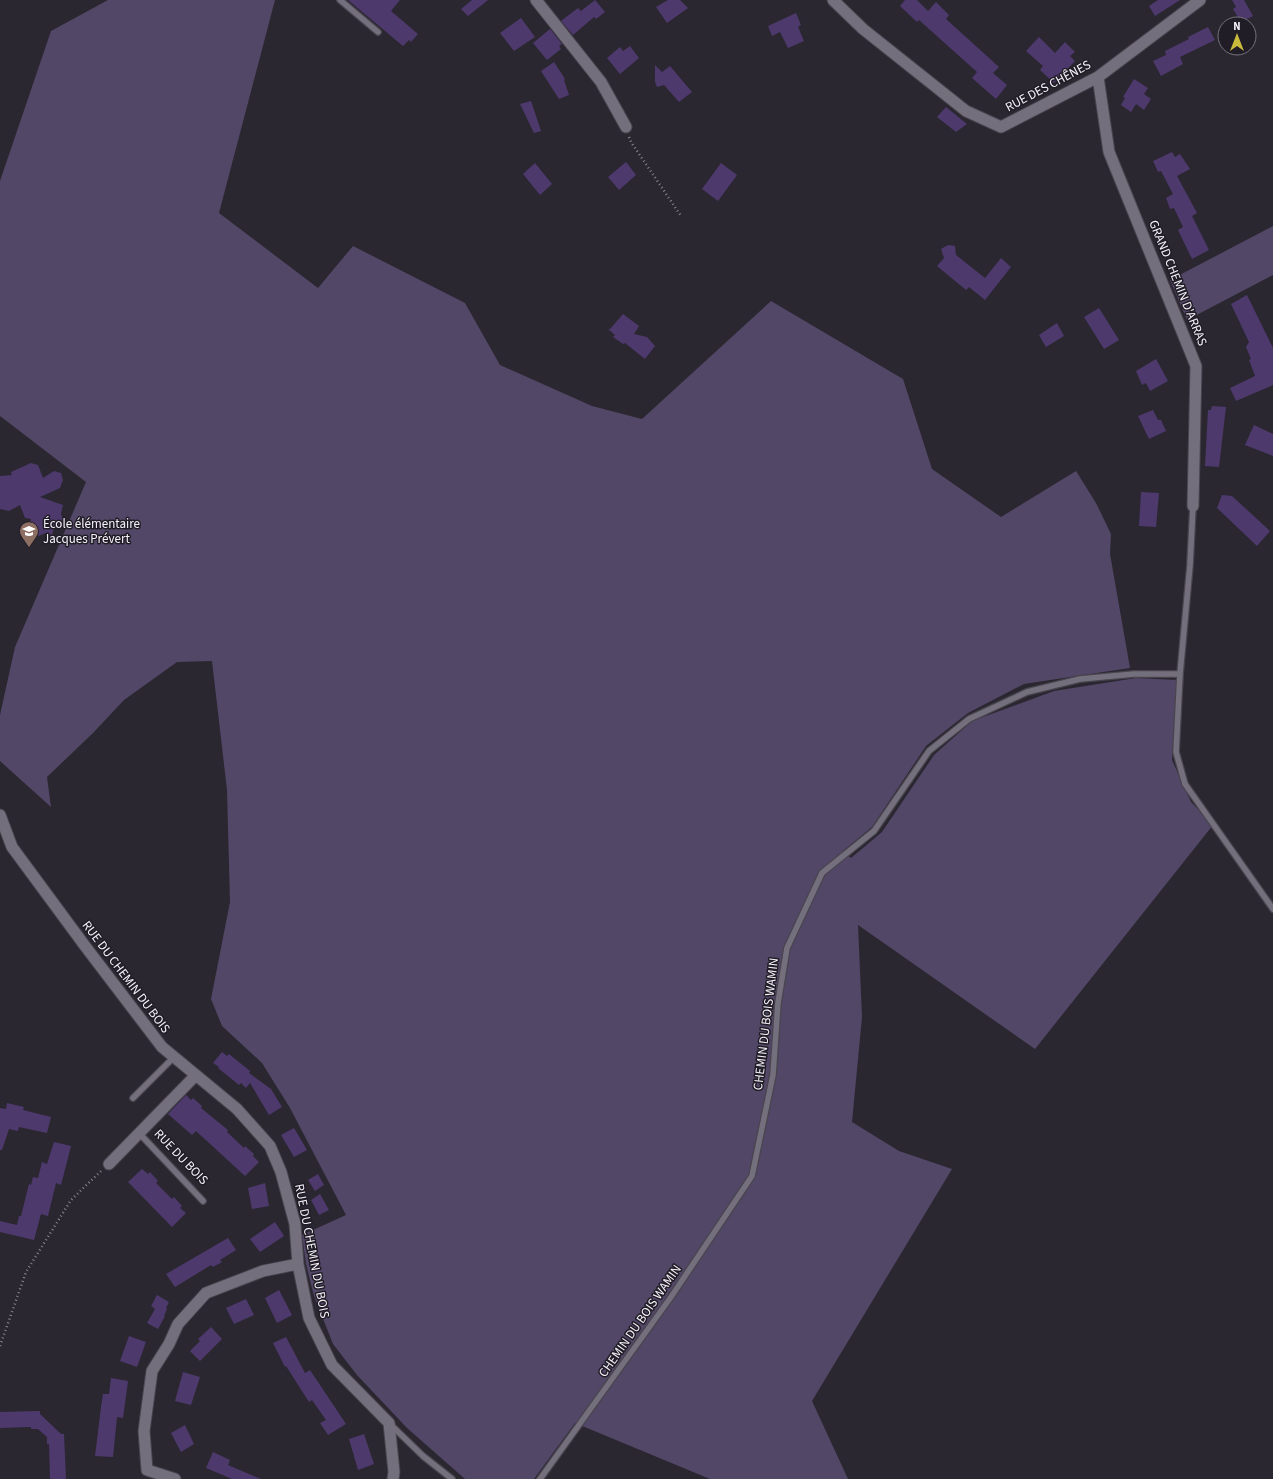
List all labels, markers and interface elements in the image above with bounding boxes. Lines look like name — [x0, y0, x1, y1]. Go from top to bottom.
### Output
north arrow — [1217, 16, 1257, 56]
text: N — [1233, 19, 1241, 34]
street label: RUE DES CHÊNES — [1002, 56, 1094, 116]
street label: GRAND CHEMIN D'ARRAS — [1144, 217, 1212, 349]
place label: École élémentaire Jacques Prévert — [43, 515, 140, 548]
school or university icon: École élémentaire Jacques Prévert — [18, 520, 40, 548]
street label: RUE DU CHEMIN DU BOIS — [78, 917, 174, 1037]
street label: CHEMIN DU BOIS WAMIN — [749, 957, 783, 1091]
street label: RUE DU BOIS — [150, 1125, 212, 1189]
street label: RUE DU CHEMIN DU BOIS — [290, 1182, 334, 1320]
street label: CHEMIN DU BOIS WAMIN — [594, 1261, 686, 1381]

